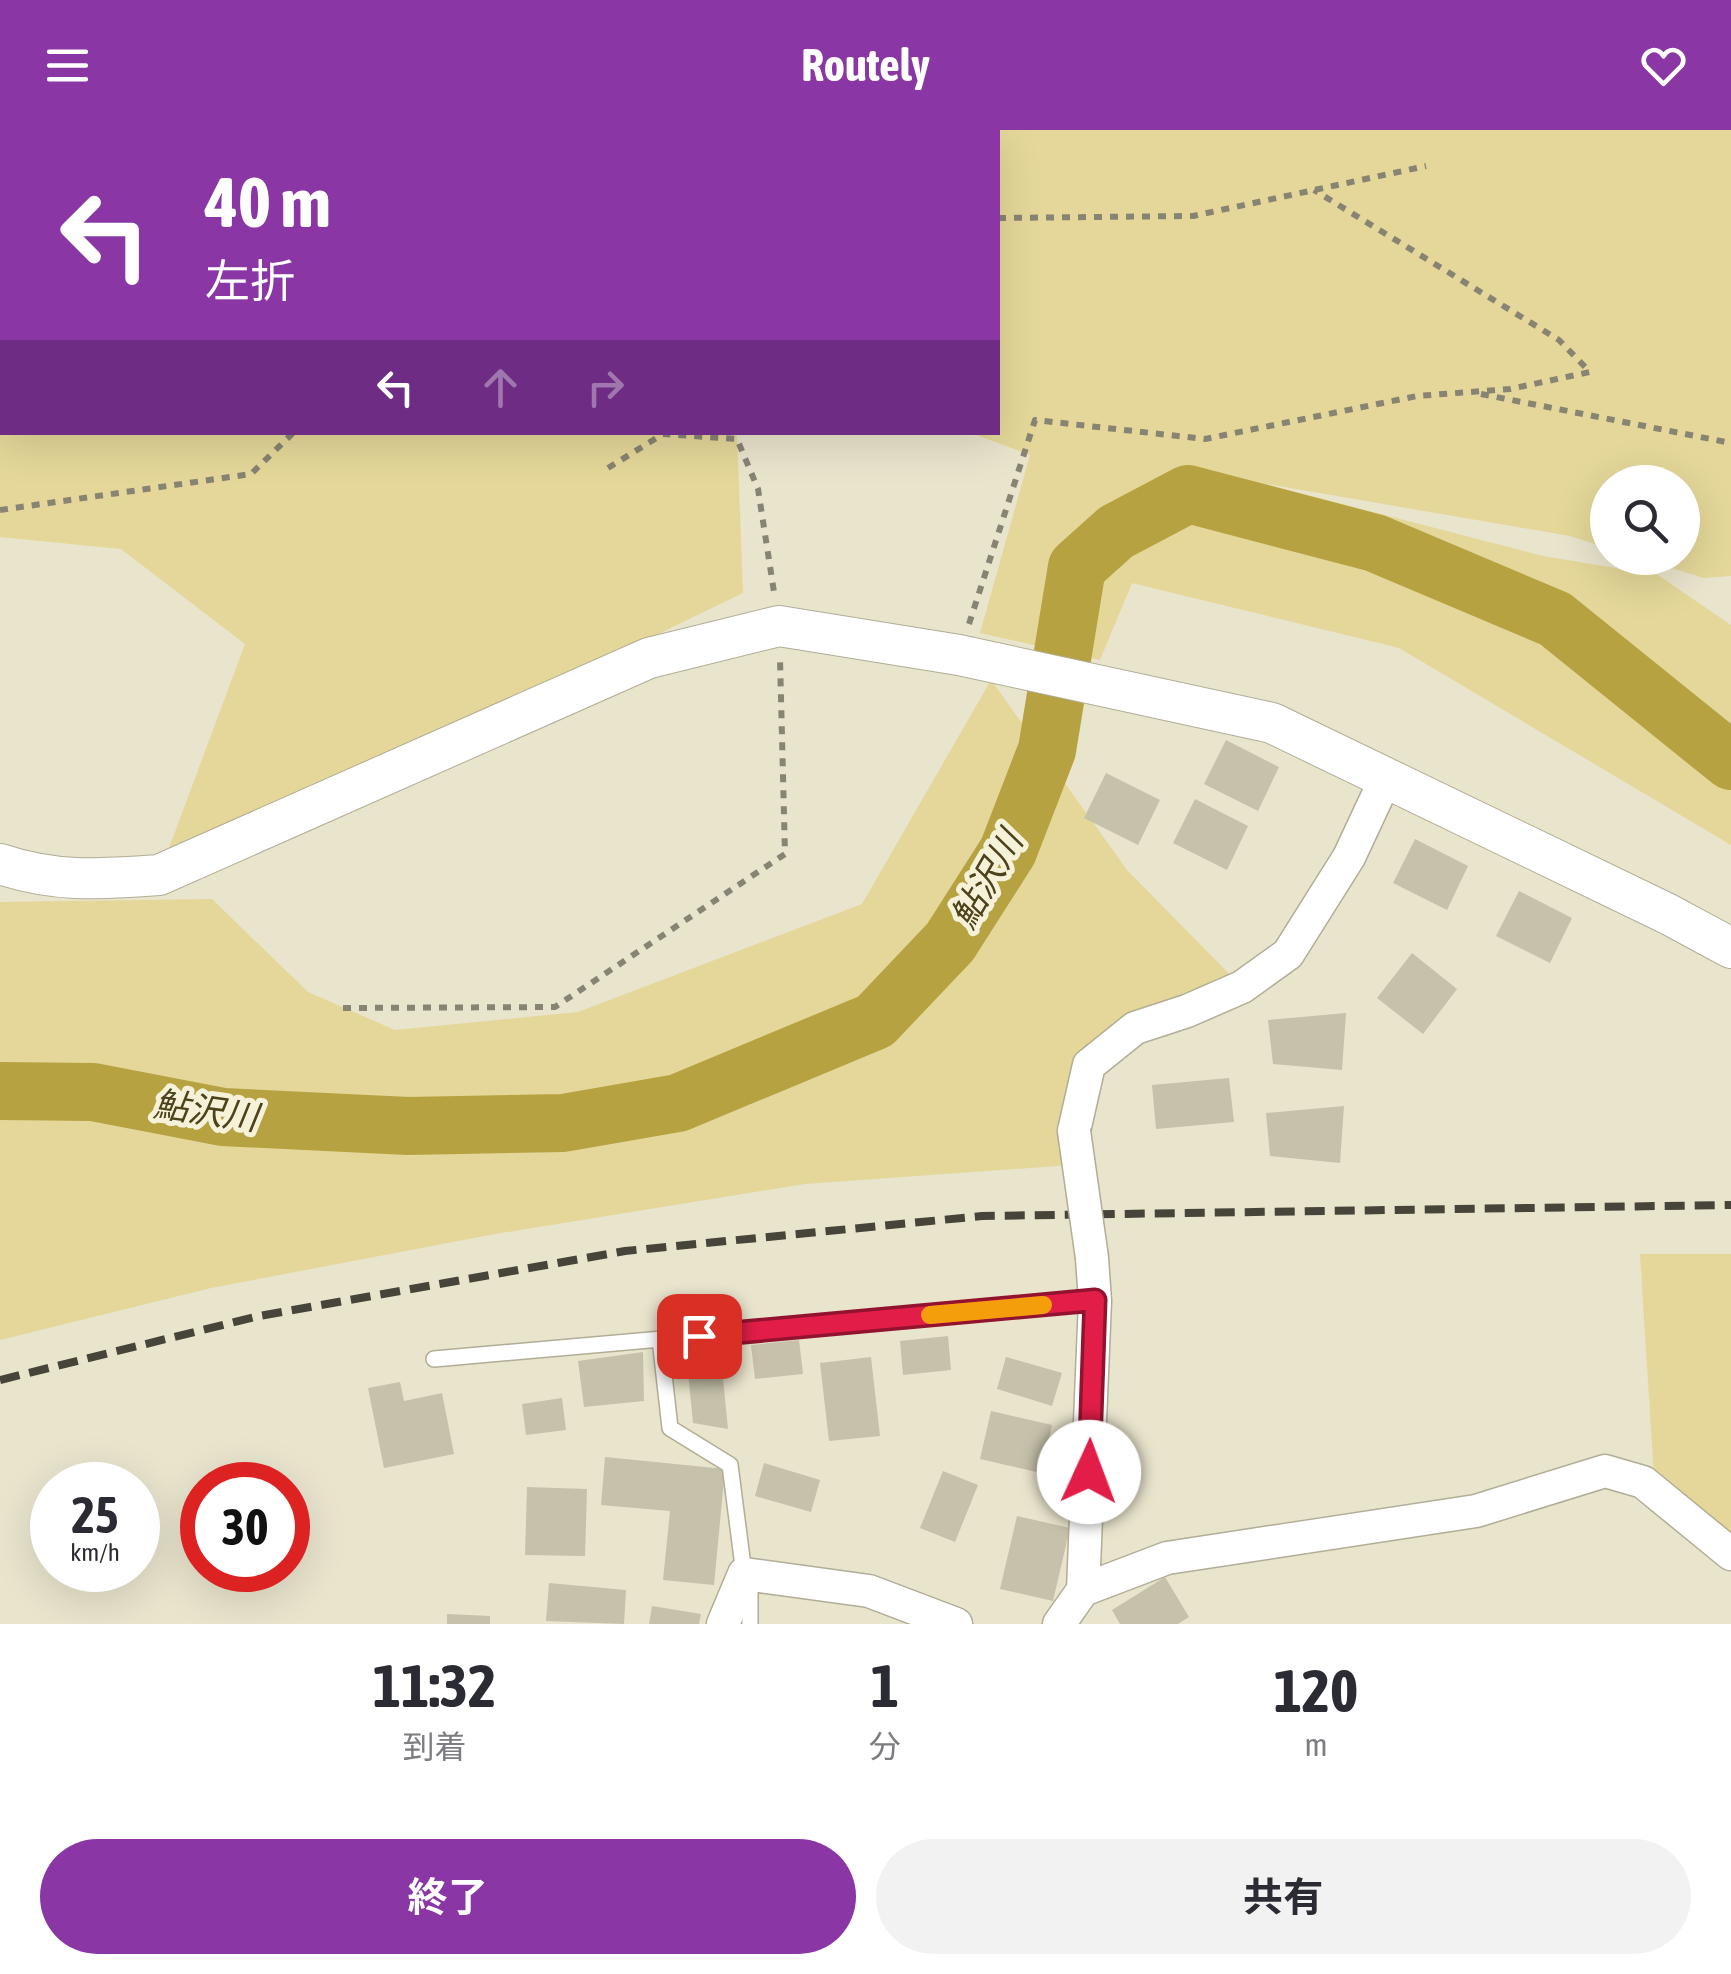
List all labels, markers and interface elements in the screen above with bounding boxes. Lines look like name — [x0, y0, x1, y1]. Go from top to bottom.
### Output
icon: menu — [40, 38, 95, 93]
icon: heart — [1636, 38, 1691, 93]
text: Routely — [801, 39, 930, 91]
text: 40 m — [205, 162, 331, 242]
icon: left — [40, 170, 170, 300]
text: 左折 — [205, 255, 295, 307]
icon: left — [368, 360, 423, 415]
icon: ahead — [473, 360, 528, 415]
icon: right — [578, 360, 633, 415]
map controls — [1590, 465, 1700, 575]
button: search — [1590, 465, 1700, 575]
water label: 鮎沢川 — [942, 820, 1032, 934]
water label: 鮎沢川 — [151, 1083, 265, 1138]
pin — [657, 1294, 742, 1379]
icon: arrive — [672, 1309, 727, 1364]
position arrow — [1037, 1420, 1141, 1524]
speed limit sign: 30 — [180, 1462, 310, 1592]
text: 25 — [71, 1486, 118, 1544]
text: km/h — [70, 1538, 120, 1566]
text: 11:32 — [373, 1651, 496, 1720]
text: 1 — [871, 1651, 899, 1720]
text: 120 — [1274, 1656, 1358, 1725]
text: m — [1304, 1726, 1327, 1763]
text: 到着 — [402, 1728, 466, 1765]
text: 分 — [869, 1728, 901, 1765]
button: 終了 — [40, 1839, 856, 1954]
button: 共有 — [876, 1839, 1691, 1954]

